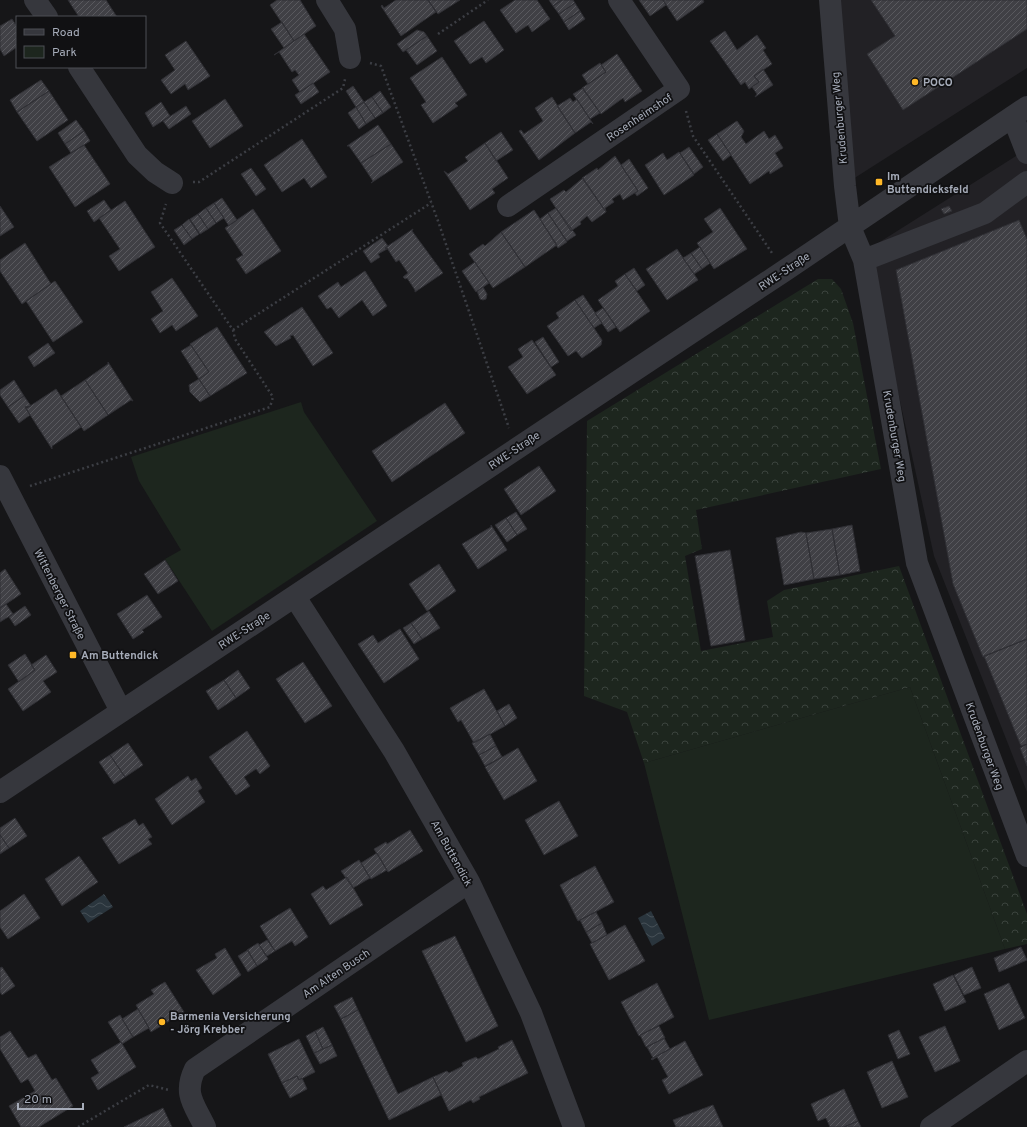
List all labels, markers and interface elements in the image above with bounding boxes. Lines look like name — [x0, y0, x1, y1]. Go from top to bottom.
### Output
legend — [16, 16, 146, 68]
text: Road — [52, 25, 80, 41]
text: Park — [52, 45, 77, 61]
street label: Krudenburger Weg — [829, 71, 851, 165]
place label: POCO — [923, 76, 953, 90]
marker: POCO — [910, 77, 920, 87]
street label: Rosenheimshof — [604, 91, 675, 145]
place label: Im Buttendicksfeld — [887, 170, 969, 197]
marker: Im Buttendicksfeld — [874, 177, 884, 187]
street label: RWE-Straße — [756, 249, 813, 294]
street label: Krudenburger Weg — [879, 389, 909, 483]
street label: RWE-Straße — [486, 428, 543, 473]
street label: Wittenberger Straße — [30, 547, 88, 642]
street label: RWE-Straße — [216, 609, 273, 653]
place label: Am Buttendick — [81, 649, 158, 663]
marker: Am Buttendick — [68, 650, 78, 660]
street label: Krudenburger Weg — [962, 700, 1006, 792]
street label: Am Buttendick — [427, 818, 475, 889]
street label: Am Alten Busch — [300, 946, 373, 1002]
place label: Barmenia Versicherung - Jörg Krebber — [170, 1010, 291, 1037]
marker: Barmenia Versicherung - Jörg Krebber — [157, 1017, 167, 1027]
scale bar — [18, 1085, 83, 1111]
text: 20 m — [24, 1092, 52, 1108]

